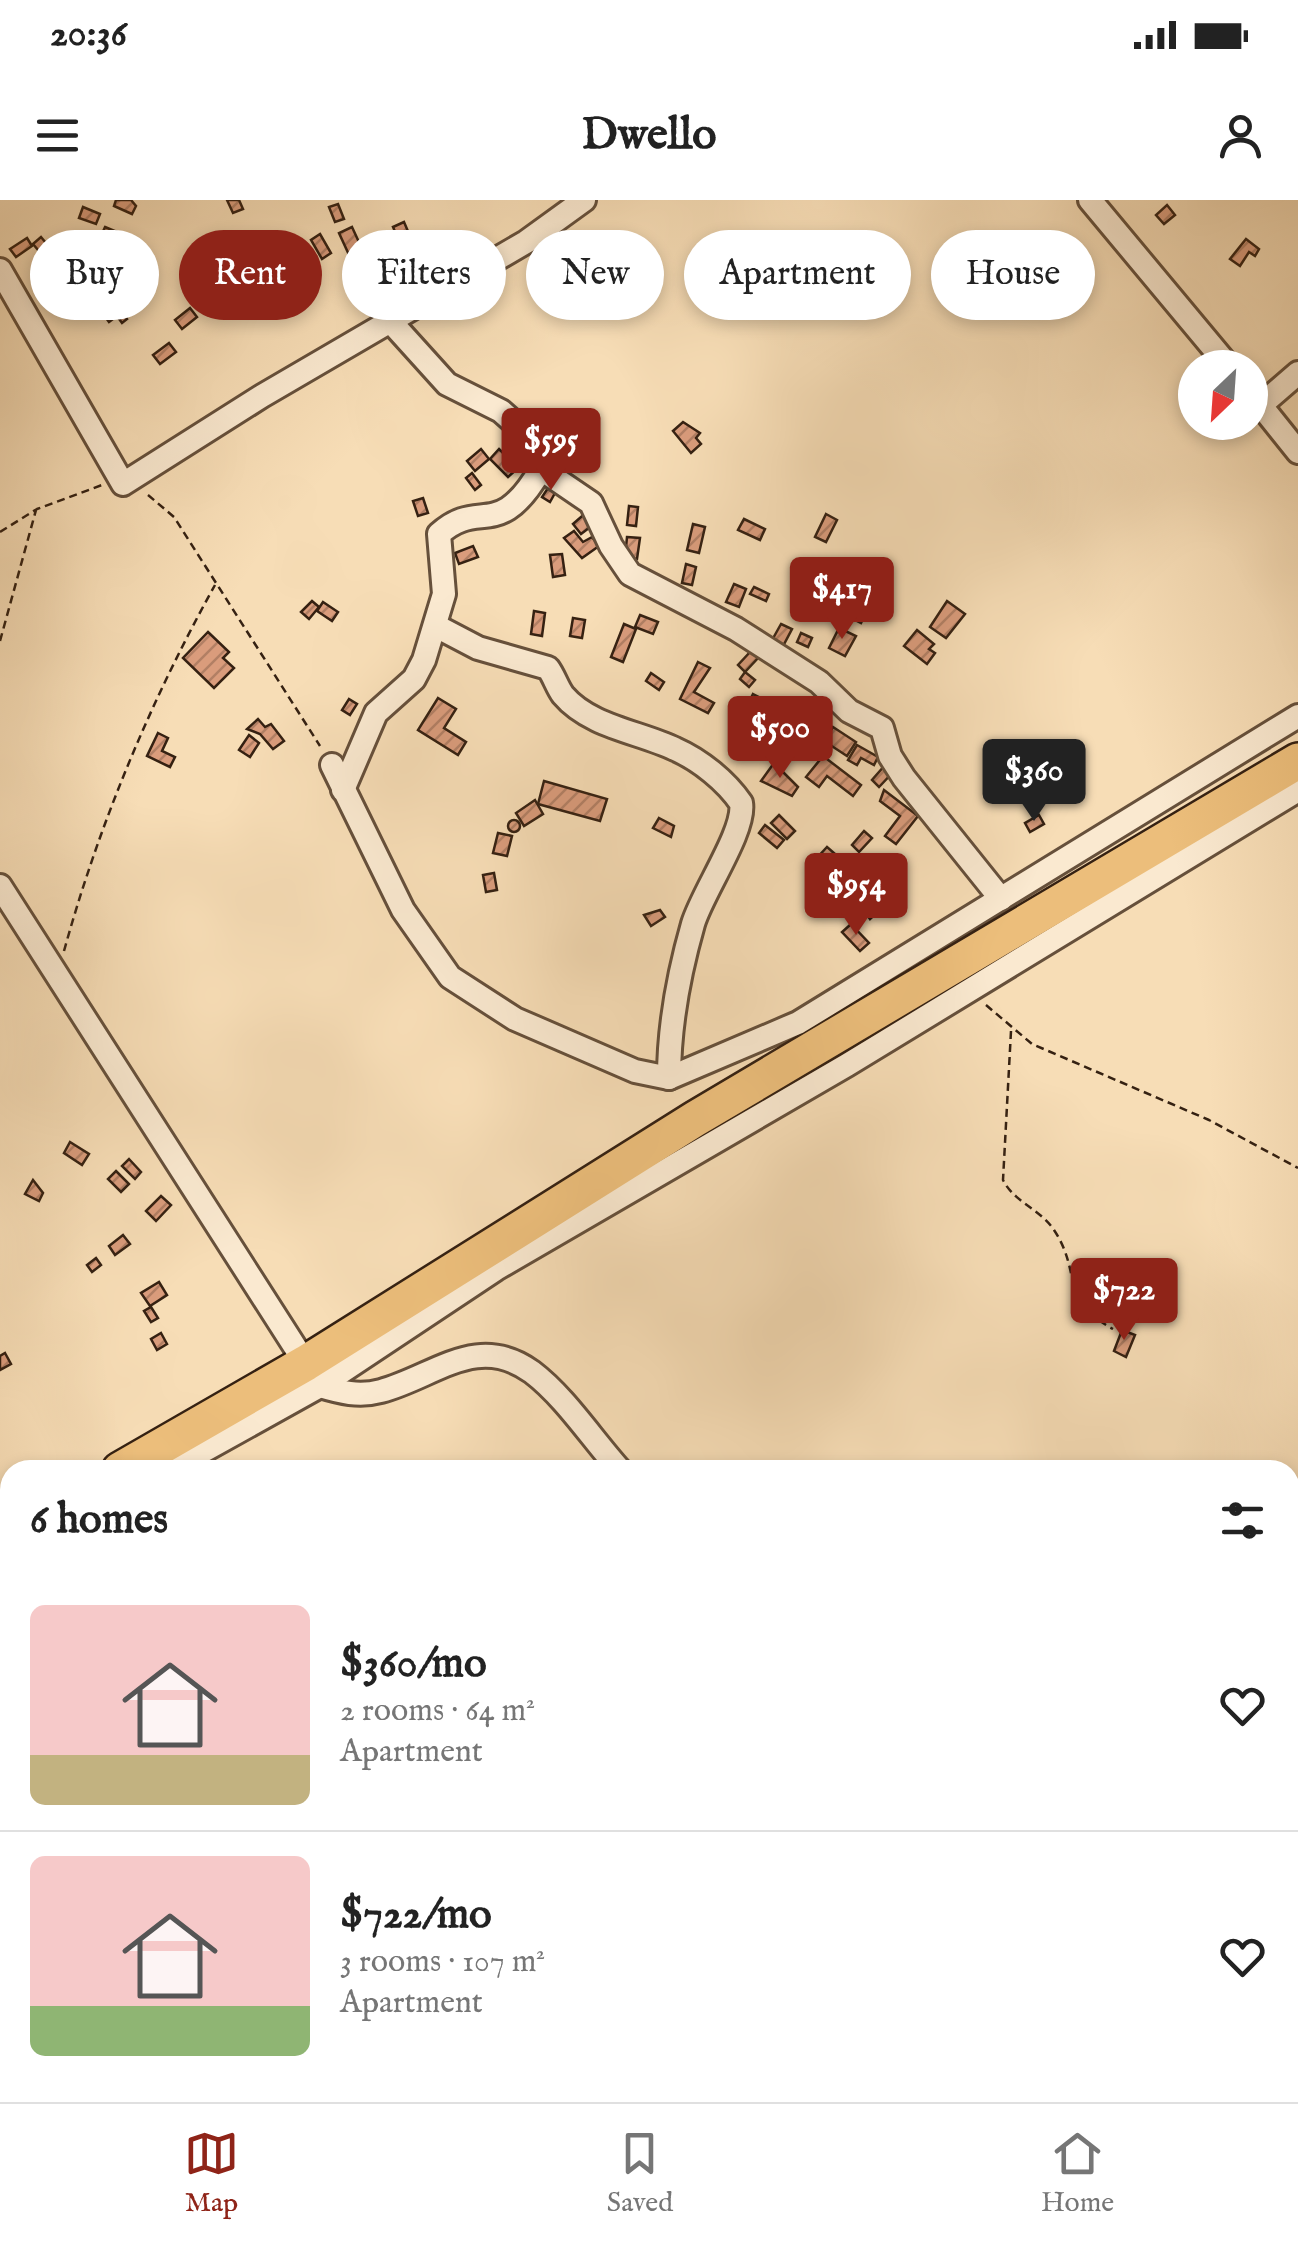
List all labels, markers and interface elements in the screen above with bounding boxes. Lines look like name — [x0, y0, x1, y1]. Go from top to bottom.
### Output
text: 20:36 — [50, 11, 127, 59]
text: Dwello — [582, 107, 716, 164]
icon: menu — [30, 108, 85, 163]
icon: person — [1213, 108, 1268, 163]
chip: Buy — [30, 230, 159, 320]
chip: Rent — [179, 230, 322, 320]
chip: Filters — [342, 230, 506, 320]
chip: New — [526, 230, 664, 320]
chip: Apartment — [684, 230, 911, 320]
chip: House — [931, 230, 1095, 320]
north arrow — [1178, 350, 1268, 440]
map controls — [1178, 350, 1268, 440]
pin: $595 — [492, 408, 610, 493]
text: $595 — [524, 420, 578, 461]
pin: $417 — [783, 557, 901, 642]
text: $417 — [812, 569, 872, 610]
pin: $500 — [721, 696, 839, 781]
text: $500 — [750, 708, 810, 749]
pin: $360 — [975, 739, 1093, 824]
text: $360 — [1005, 751, 1063, 792]
pin: $954 — [797, 853, 915, 938]
text: $954 — [827, 865, 885, 906]
pin: $722 — [1065, 1258, 1183, 1343]
text: $722 — [1093, 1270, 1155, 1311]
icon: filters — [1215, 1493, 1270, 1548]
text: 6 homes — [30, 1494, 168, 1547]
text: $360/mo — [340, 1638, 487, 1691]
icon: home — [110, 1645, 230, 1765]
icon: heart — [1215, 1678, 1270, 1733]
text: 2 rooms · 64 m² — [340, 1691, 535, 1732]
text: Apartment — [340, 1732, 483, 1773]
text: $722/mo — [340, 1889, 492, 1942]
icon: home — [110, 1896, 230, 2016]
icon: heart — [1215, 1929, 1270, 1984]
text: 3 rooms · 107 m² — [340, 1942, 545, 1983]
text: Apartment — [340, 1983, 483, 2024]
tab: Map — [184, 2126, 239, 2221]
tab: Saved — [607, 2126, 673, 2221]
tab: Home — [1041, 2126, 1114, 2221]

